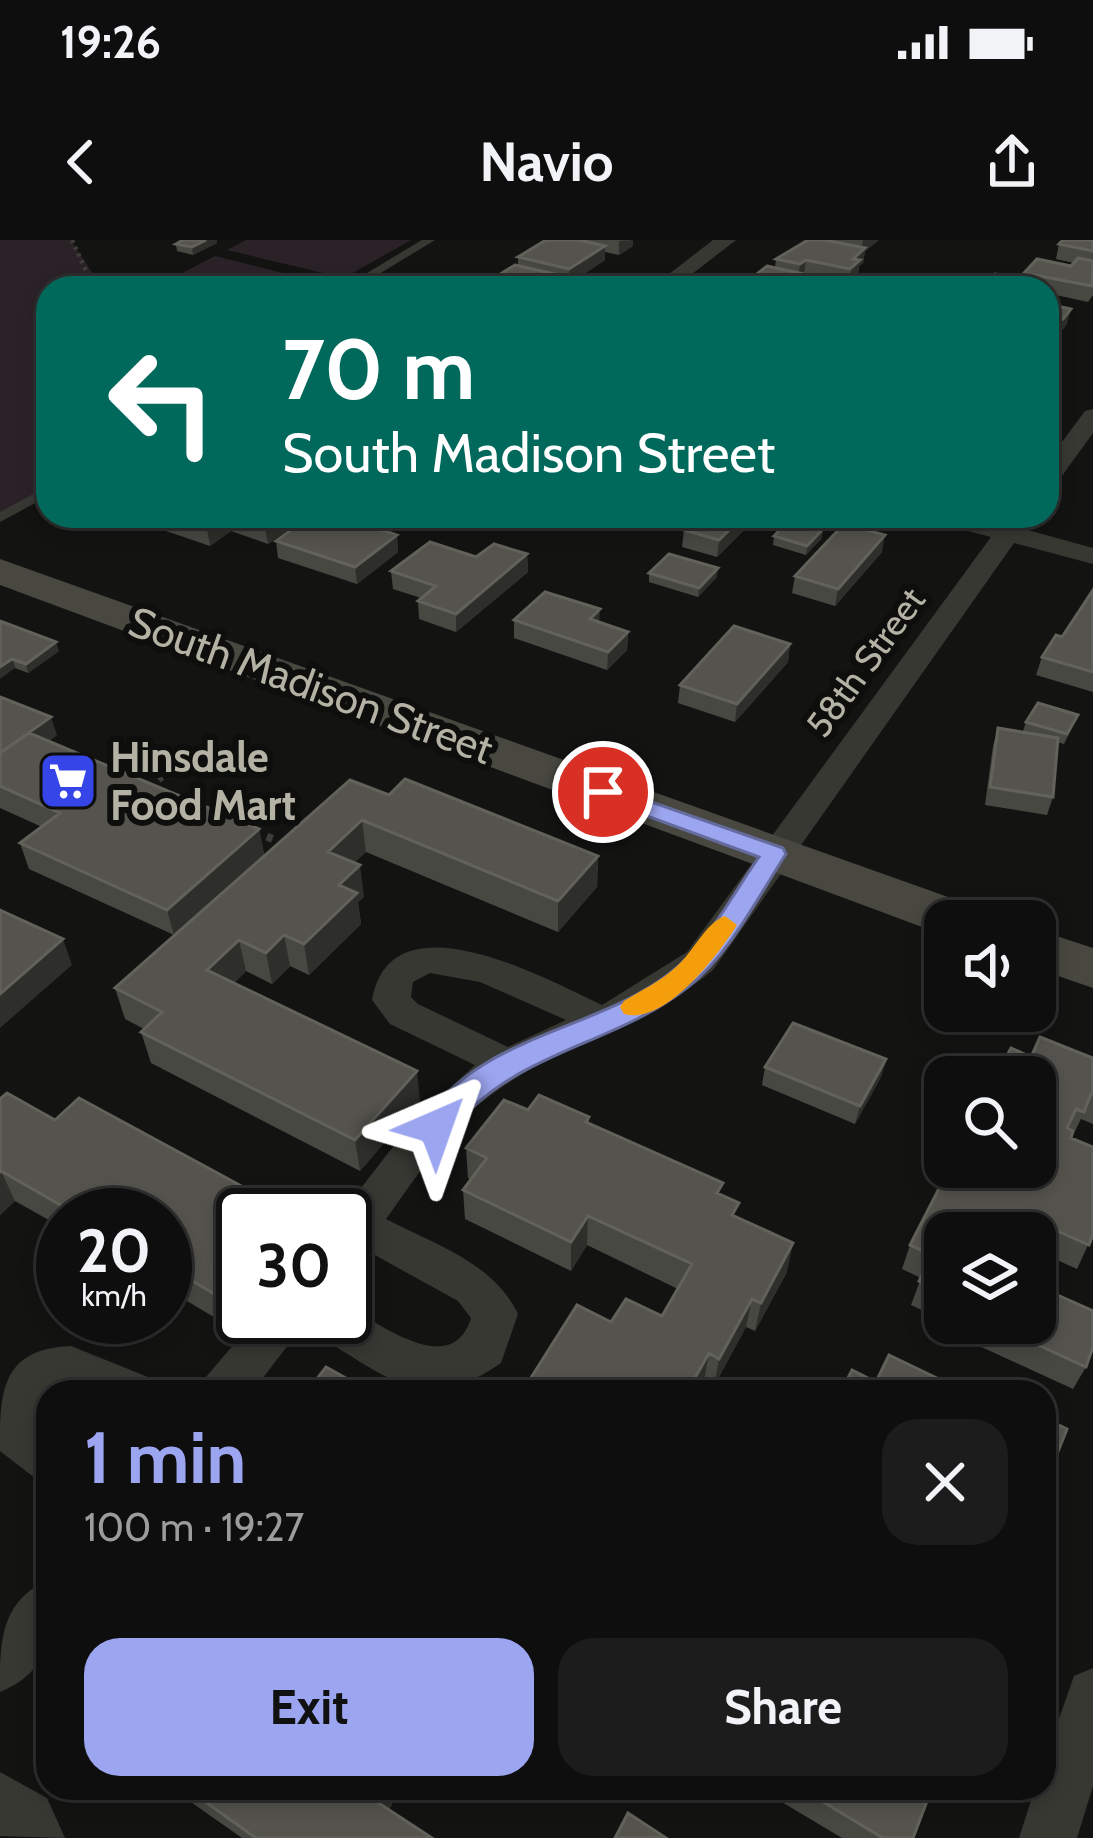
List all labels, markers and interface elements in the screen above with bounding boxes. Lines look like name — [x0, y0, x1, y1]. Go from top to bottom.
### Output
text: 19:26 — [60, 15, 161, 69]
icon: back — [48, 129, 114, 195]
text: Navio — [479, 129, 614, 195]
icon: share — [979, 129, 1045, 195]
text: 70 m — [282, 318, 475, 420]
icon: left — [84, 324, 240, 480]
text: South Madison Street — [282, 420, 775, 486]
street label: 58th Street — [796, 579, 934, 745]
street label: South Madison Street — [122, 595, 500, 775]
place label: Hinsdale Food Mart — [110, 731, 296, 831]
pin — [552, 741, 654, 843]
supermarket icon: Hinsdale Food Mart — [37, 750, 99, 812]
icon: arrive — [570, 759, 636, 825]
map controls — [924, 900, 1056, 1344]
button: sound — [924, 900, 1056, 1032]
button: search — [924, 1056, 1056, 1188]
position arrow — [373, 1064, 499, 1190]
speed limit sign: 30 — [216, 1188, 372, 1344]
button: layers — [924, 1212, 1056, 1344]
text: 20 — [77, 1214, 151, 1287]
text: km/h — [81, 1277, 147, 1314]
text: 1 min — [84, 1414, 246, 1501]
button: close — [882, 1419, 1008, 1545]
text: 100 m · 19:27 — [84, 1503, 304, 1551]
button: Exit — [84, 1638, 534, 1776]
button: Share — [558, 1638, 1008, 1776]

